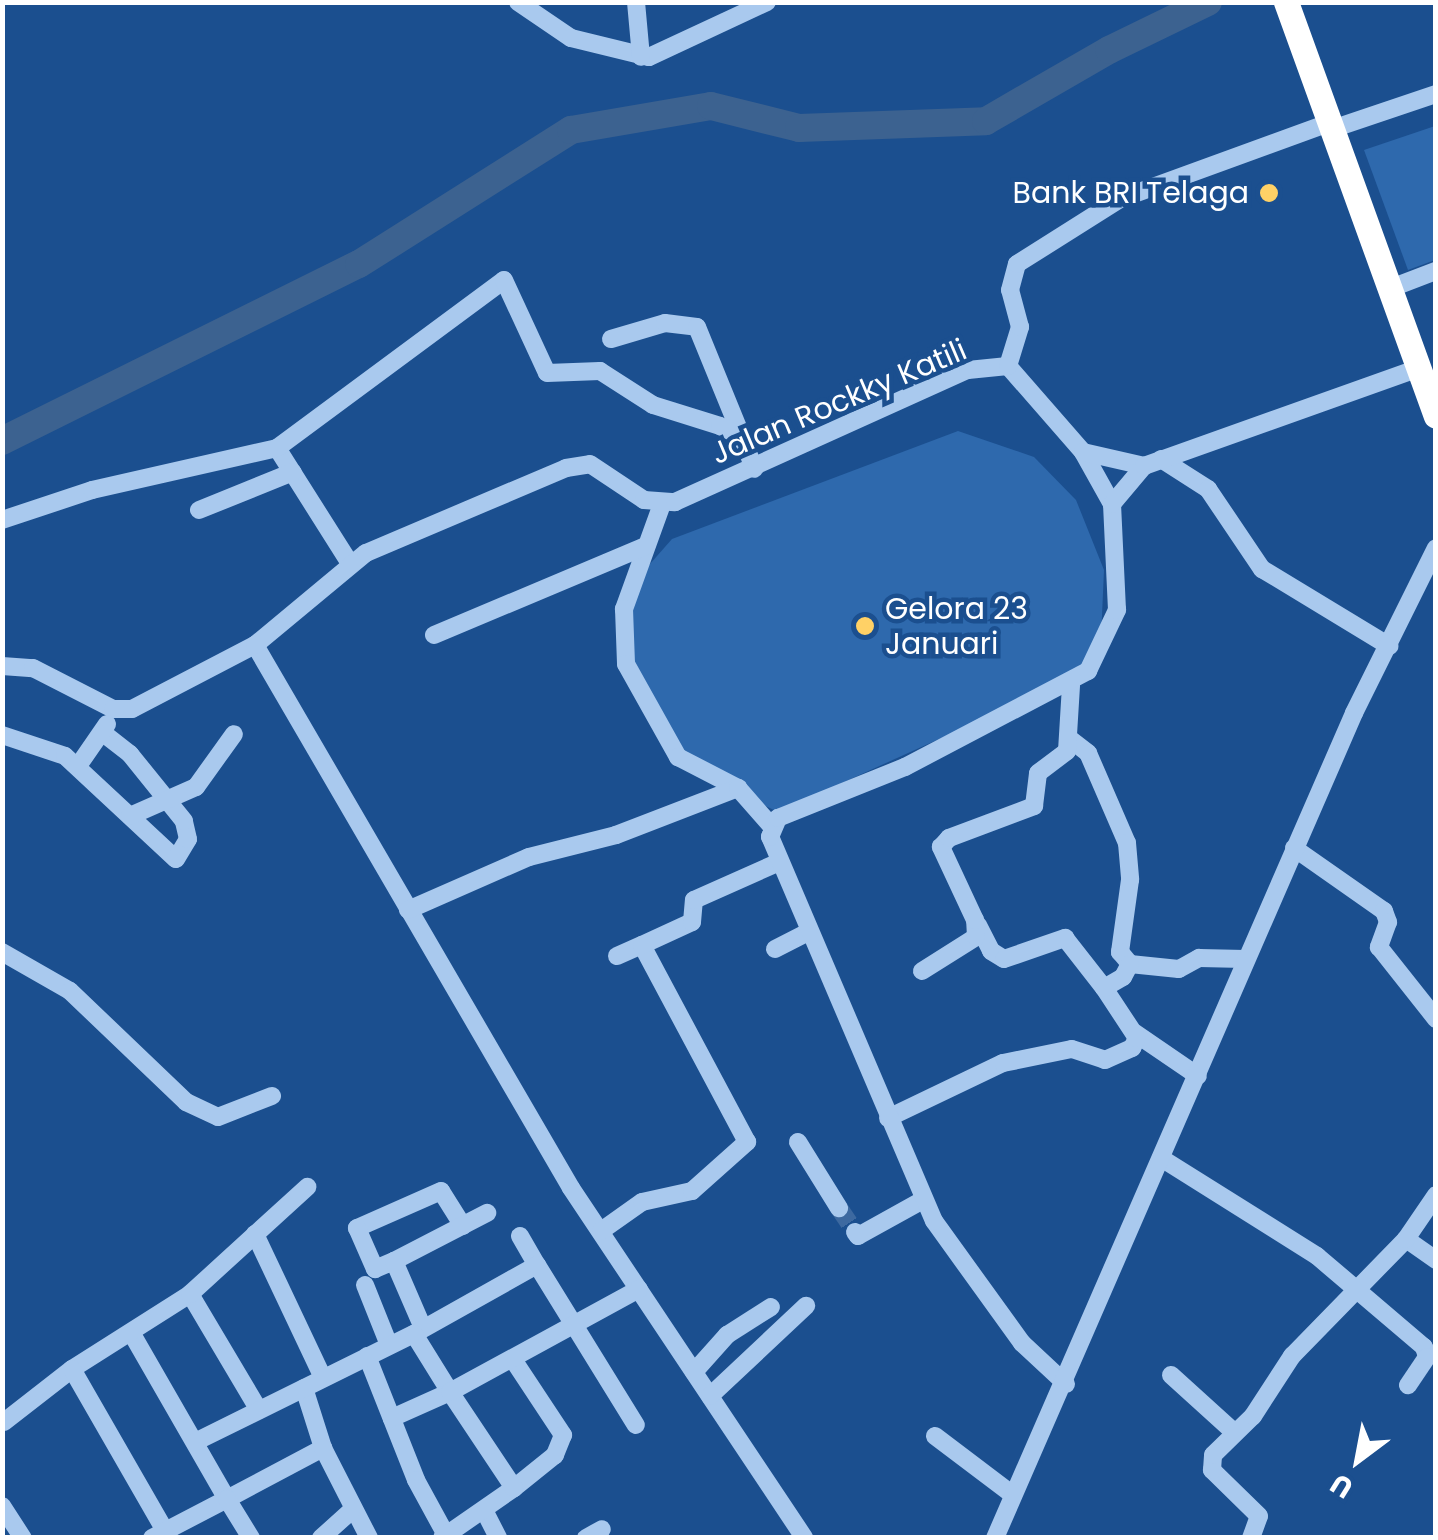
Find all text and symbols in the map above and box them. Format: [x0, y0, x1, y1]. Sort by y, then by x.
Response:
place label: Bank BRI Telaga [1013, 175, 1249, 211]
marker: Bank BRI Telaga [1258, 182, 1280, 204]
street label: Jalan Rockky Katili [706, 332, 972, 472]
place label: Gelora 23 Januari [885, 591, 1028, 662]
marker: Gelora 23 Januari [854, 615, 876, 637]
north arrow [1308, 1410, 1408, 1510]
text: U [1323, 1464, 1361, 1508]

